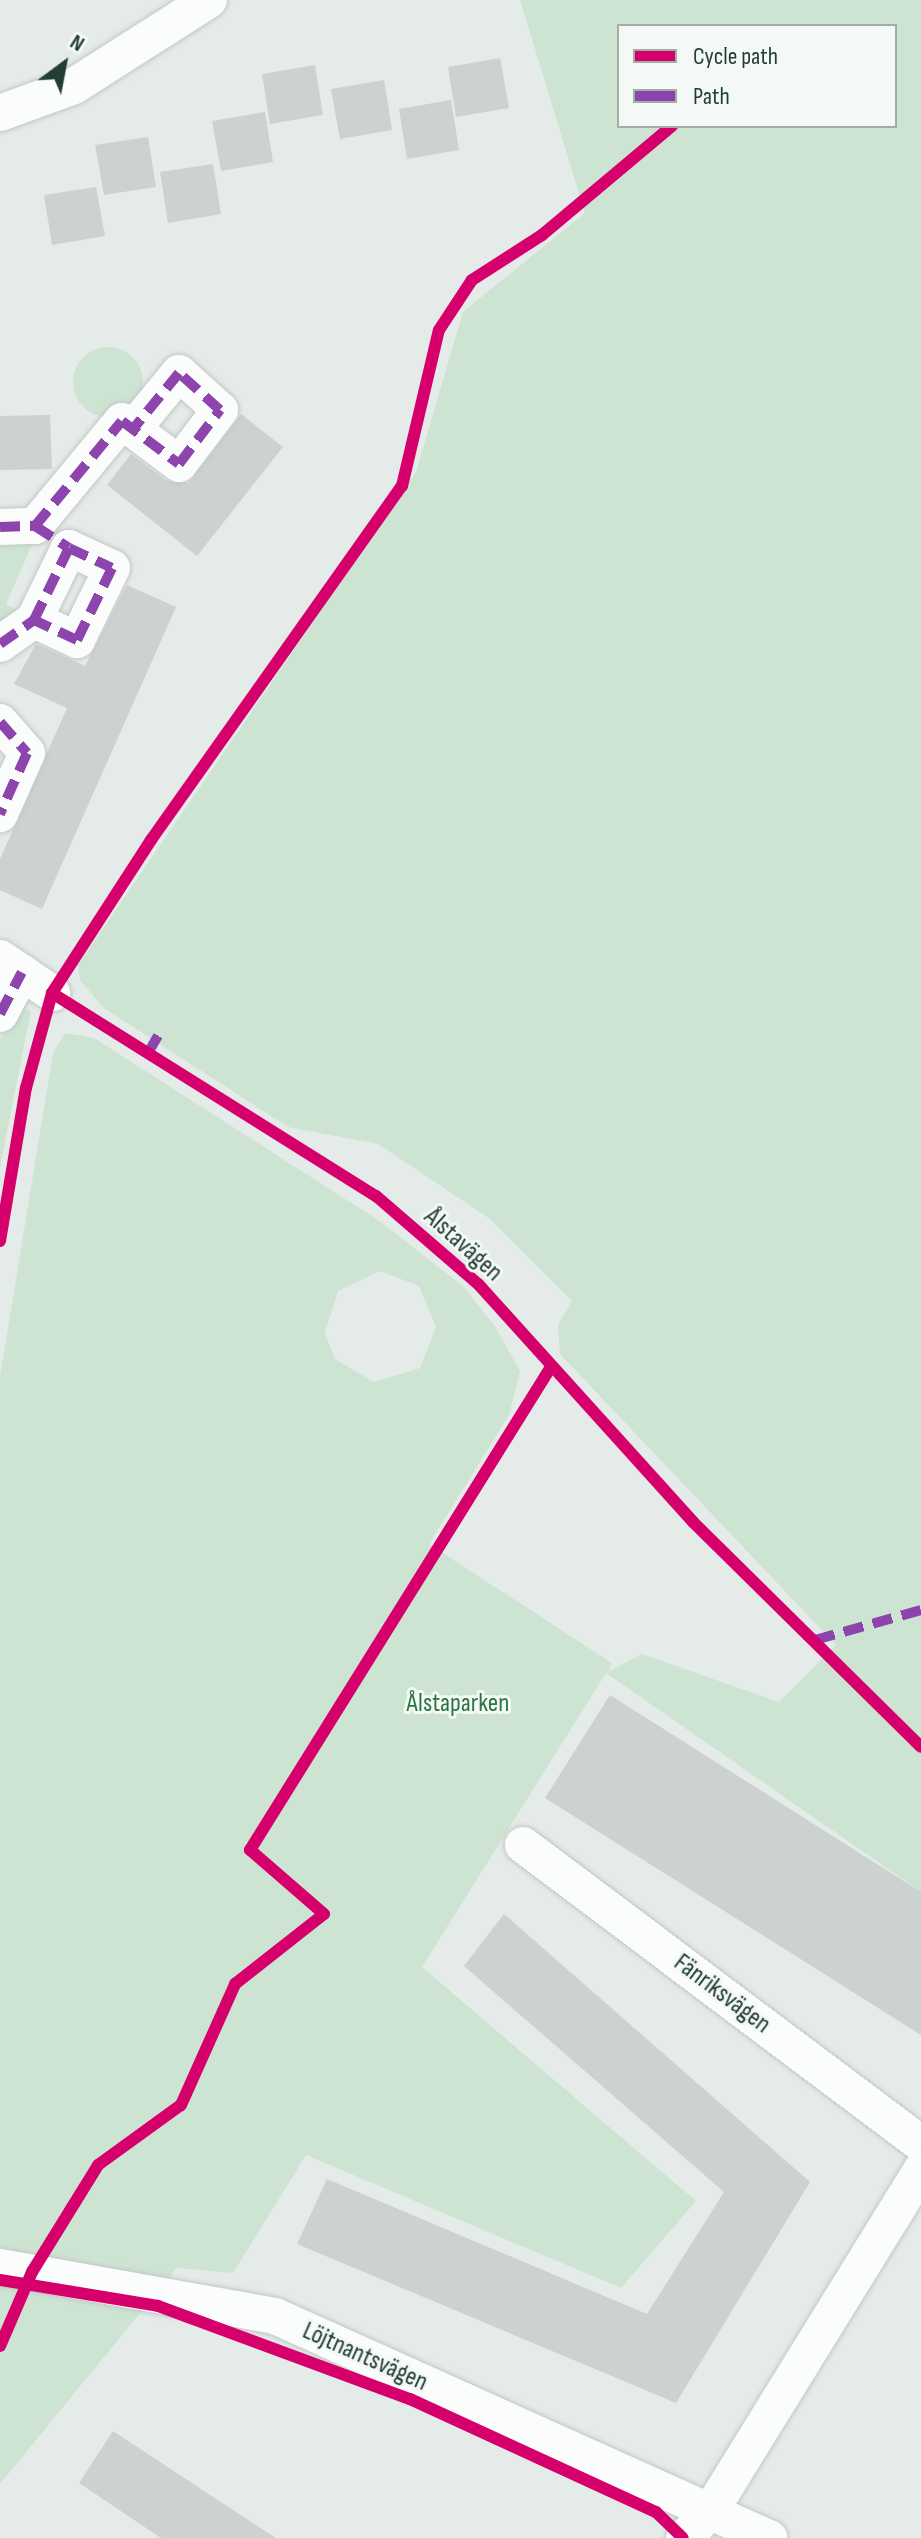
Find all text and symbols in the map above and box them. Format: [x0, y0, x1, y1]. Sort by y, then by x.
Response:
north arrow [24, 24, 104, 104]
legend [617, 24, 897, 128]
text: N [65, 29, 89, 58]
text: Cycle path [693, 42, 778, 71]
text: Path [693, 82, 730, 111]
street label: Ålstavägen [417, 1202, 509, 1288]
park label: Ålstaparken [407, 1688, 509, 1720]
street label: Fänriksvägen [667, 1947, 777, 2041]
street label: Löjtnantsvägen [298, 2316, 432, 2398]

